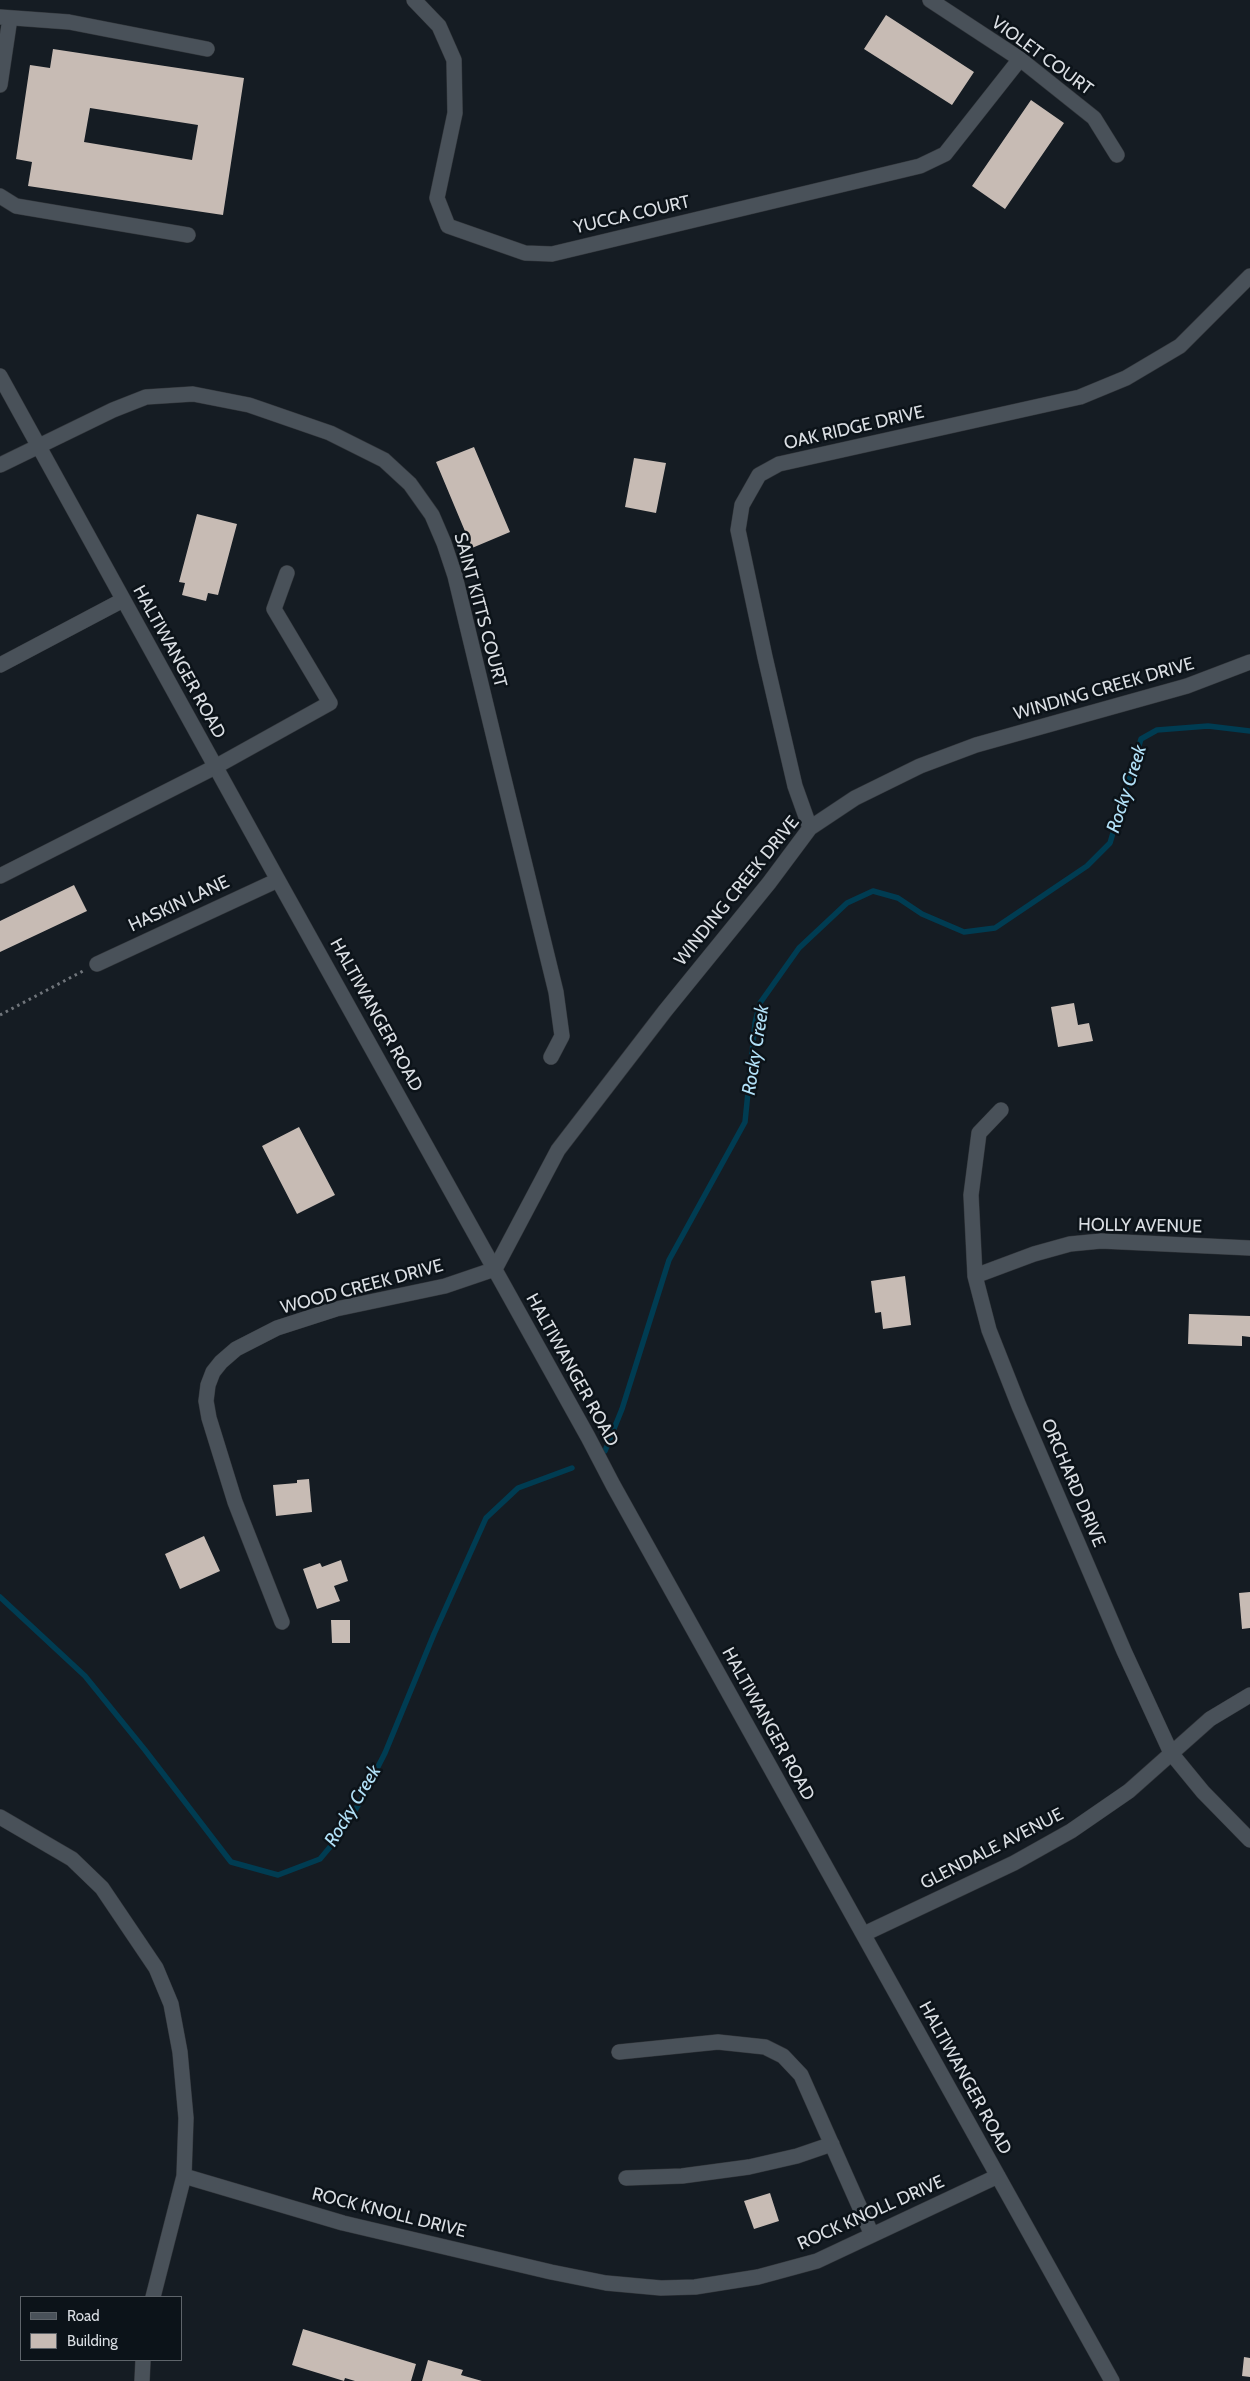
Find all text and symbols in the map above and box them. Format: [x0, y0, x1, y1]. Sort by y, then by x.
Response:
street label: VIOLET COURT [987, 12, 1097, 100]
street label: YUCCA COURT [572, 191, 692, 239]
street label: OAK RIDGE DRIVE [782, 401, 926, 455]
street label: SAINT KITTS COURT [449, 530, 511, 690]
street label: HALTIWANGER ROAD [128, 582, 230, 742]
street label: WINDING CREEK DRIVE [1011, 653, 1197, 725]
water label: Rocky Creek [1102, 742, 1152, 836]
street label: WINDING CREEK DRIVE [670, 812, 804, 970]
street label: HASKIN LANE [125, 871, 233, 937]
street label: HALTIWANGER ROAD [325, 935, 427, 1095]
water label: Rocky Creek [738, 1003, 774, 1097]
street label: HOLLY AVENUE [1078, 1214, 1202, 1238]
street label: WOOD CREEK DRIVE [278, 1255, 446, 1319]
street label: HALTIWANGER ROAD [521, 1290, 623, 1450]
street label: ORCHARD DRIVE [1036, 1416, 1110, 1550]
street label: HALTIWANGER ROAD [717, 1644, 819, 1804]
water label: Rocky Creek [320, 1761, 386, 1851]
street label: GLENDALE AVENUE [917, 1804, 1067, 1894]
street label: HALTIWANGER ROAD [914, 1998, 1016, 2158]
street label: ROCK KNOLL DRIVE [794, 2171, 948, 2255]
street label: ROCK KNOLL DRIVE [310, 2183, 468, 2243]
legend [20, 2296, 182, 2361]
text: Road [67, 2307, 100, 2325]
text: Building [67, 2332, 118, 2350]

